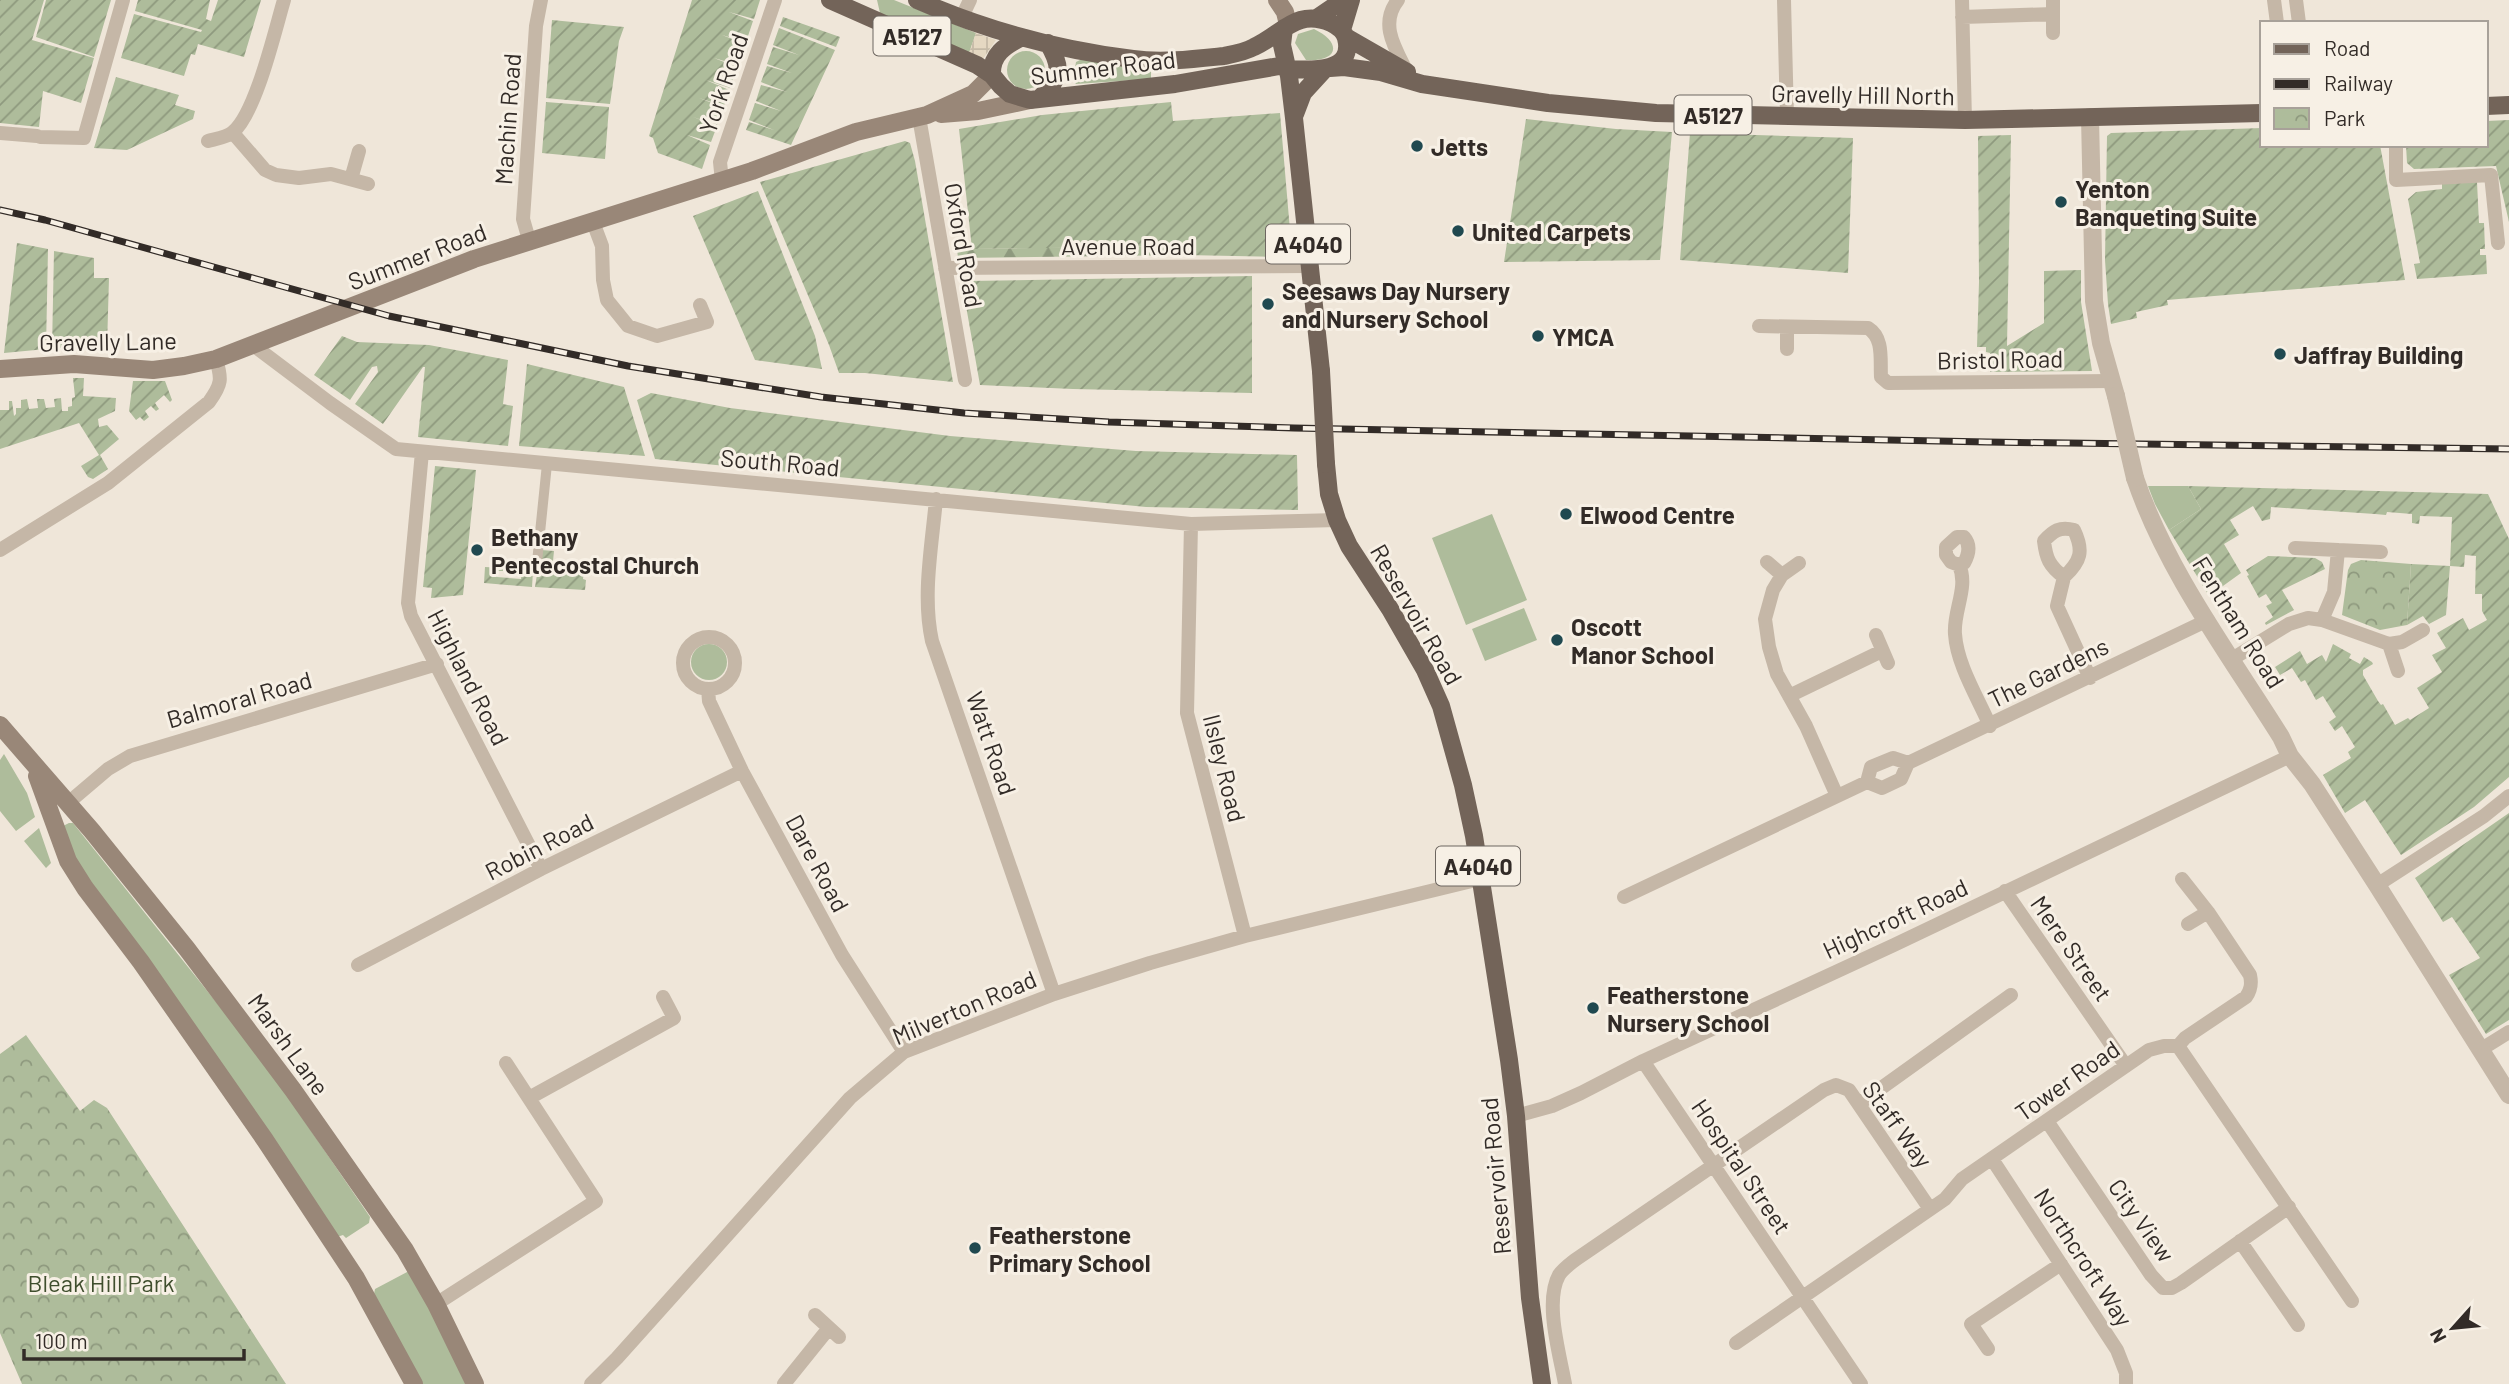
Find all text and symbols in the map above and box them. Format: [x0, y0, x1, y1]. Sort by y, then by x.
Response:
road number: A5127 [874, 17, 950, 56]
legend [2260, 21, 2488, 147]
street label: York Road [692, 29, 754, 137]
text: Road [2324, 35, 2370, 60]
street label: Summer Road [1029, 44, 1177, 90]
street label: Machin Road [488, 52, 526, 186]
text: Railway [2324, 70, 2393, 95]
street label: Gravelly Hill North [1771, 78, 1955, 110]
road number: A5127 [1674, 96, 1752, 134]
text: Park [2324, 105, 2365, 130]
place label: Jetts [1431, 132, 1488, 161]
marker: Jetts [1409, 138, 1425, 154]
place label: Yenton Banqueting Suite [2075, 174, 2257, 231]
street label: Oxford Road [939, 180, 989, 310]
marker: Yenton Banqueting Suite [2053, 194, 2069, 210]
street label: Summer Road [344, 216, 490, 296]
place label: United Carpets [1472, 217, 1631, 246]
marker: United Carpets [1450, 223, 1466, 239]
road number: A4040 [1266, 224, 1350, 264]
street label: Avenue Road [1061, 231, 1195, 260]
place label: Seesaws Day Nursery and Nursery School [1282, 276, 1510, 333]
marker: Seesaws Day Nursery and Nursery School [1260, 296, 1276, 312]
place label: YMCA [1552, 322, 1614, 351]
street label: Gravelly Lane [39, 325, 177, 357]
marker: YMCA [1530, 328, 1546, 344]
place label: Jaffray Building [2294, 340, 2463, 369]
street label: Bristol Road [1937, 343, 2063, 375]
marker: Jaffray Building [2272, 346, 2288, 362]
street label: South Road [719, 442, 841, 482]
place label: Elwood Centre [1580, 500, 1735, 529]
marker: Elwood Centre [1558, 506, 1574, 522]
place label: Bethany Pentecostal Church [491, 522, 699, 579]
street label: Reservoir Road [1365, 538, 1469, 690]
marker: Bethany Pentecostal Church [469, 542, 485, 558]
street label: Fentham Road [2187, 551, 2291, 693]
street label: Highland Road [422, 604, 516, 750]
place label: Oscott Manor School [1571, 612, 1714, 669]
street label: The Gardens [1983, 631, 2113, 713]
marker: Oscott Manor School [1549, 632, 1565, 648]
street label: Balmoral Road [163, 664, 315, 734]
street label: Watt Road [961, 687, 1023, 799]
street label: Ilsley Road [1198, 711, 1252, 825]
street label: Robin Road [480, 806, 598, 886]
street label: Dare Road [780, 809, 856, 917]
road number: A4040 [1436, 846, 1520, 886]
street label: Highcroft Road [1818, 872, 1972, 964]
street label: Mere Street [2025, 890, 2119, 1006]
street label: Milverton Road [887, 964, 1041, 1050]
place label: Featherstone Nursery School [1607, 980, 1769, 1037]
street label: Marsh Lane [242, 987, 336, 1101]
marker: Featherstone Nursery School [1585, 1000, 1601, 1016]
street label: Tower Road [2009, 1033, 2125, 1127]
street label: Staff Way [1857, 1075, 1939, 1173]
street label: Hospital Street [1686, 1093, 1798, 1239]
street label: Reservoir Road [1474, 1096, 1516, 1256]
street label: City View [2103, 1173, 2181, 1267]
street label: Northcroft Way [2029, 1182, 2139, 1332]
place label: Featherstone Primary School [989, 1220, 1151, 1277]
marker: Featherstone Primary School [967, 1240, 983, 1256]
park label: Bleak Hill Park [27, 1268, 175, 1297]
north arrow [2418, 1293, 2488, 1363]
scale bar [24, 1318, 245, 1362]
text: N [2424, 1325, 2451, 1347]
text: 100 m [35, 1328, 88, 1353]

